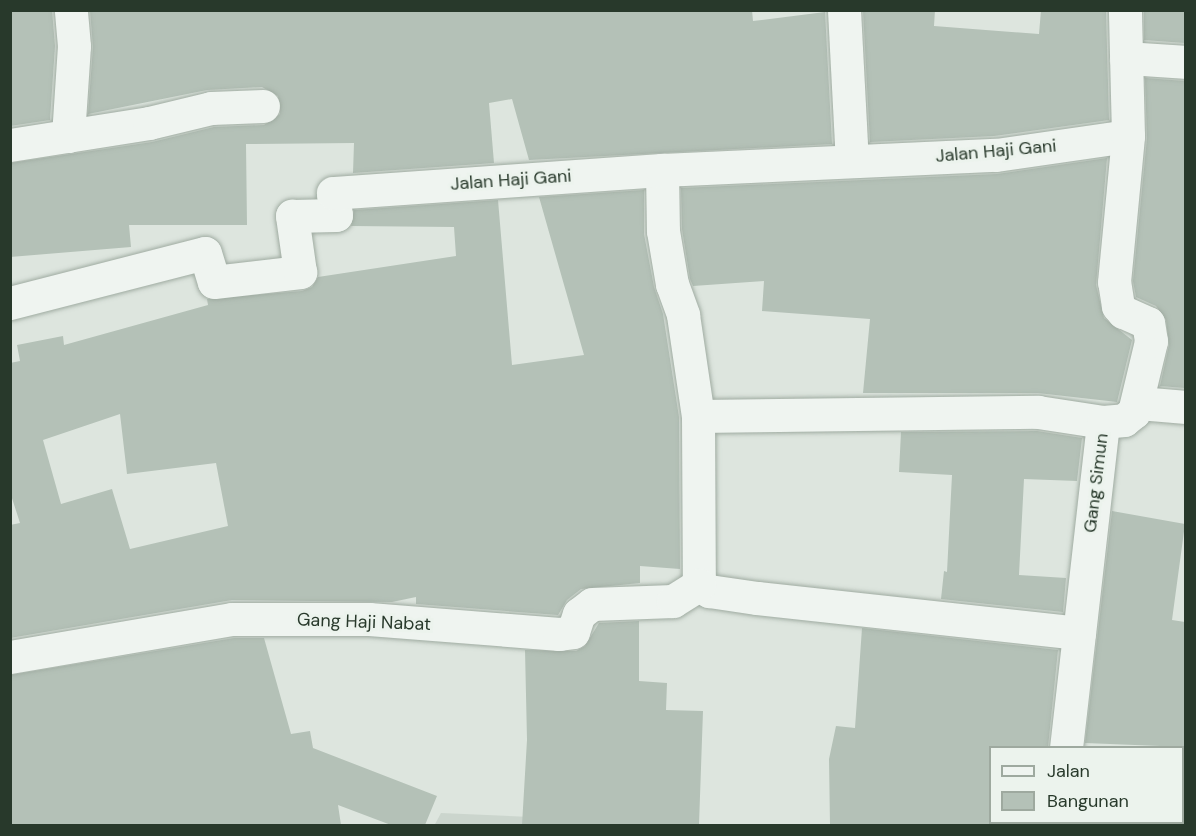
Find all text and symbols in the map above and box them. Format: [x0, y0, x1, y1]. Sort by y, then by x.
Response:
street label: Jalan Haji Gani [935, 135, 1057, 167]
street label: Jalan Haji Gani [450, 165, 572, 195]
street label: Gang Simun [1079, 432, 1113, 534]
street label: Gang Haji Nabat [297, 609, 431, 635]
legend [989, 746, 1184, 824]
text: Jalan [1047, 759, 1090, 783]
text: Bangunan [1047, 789, 1129, 813]

